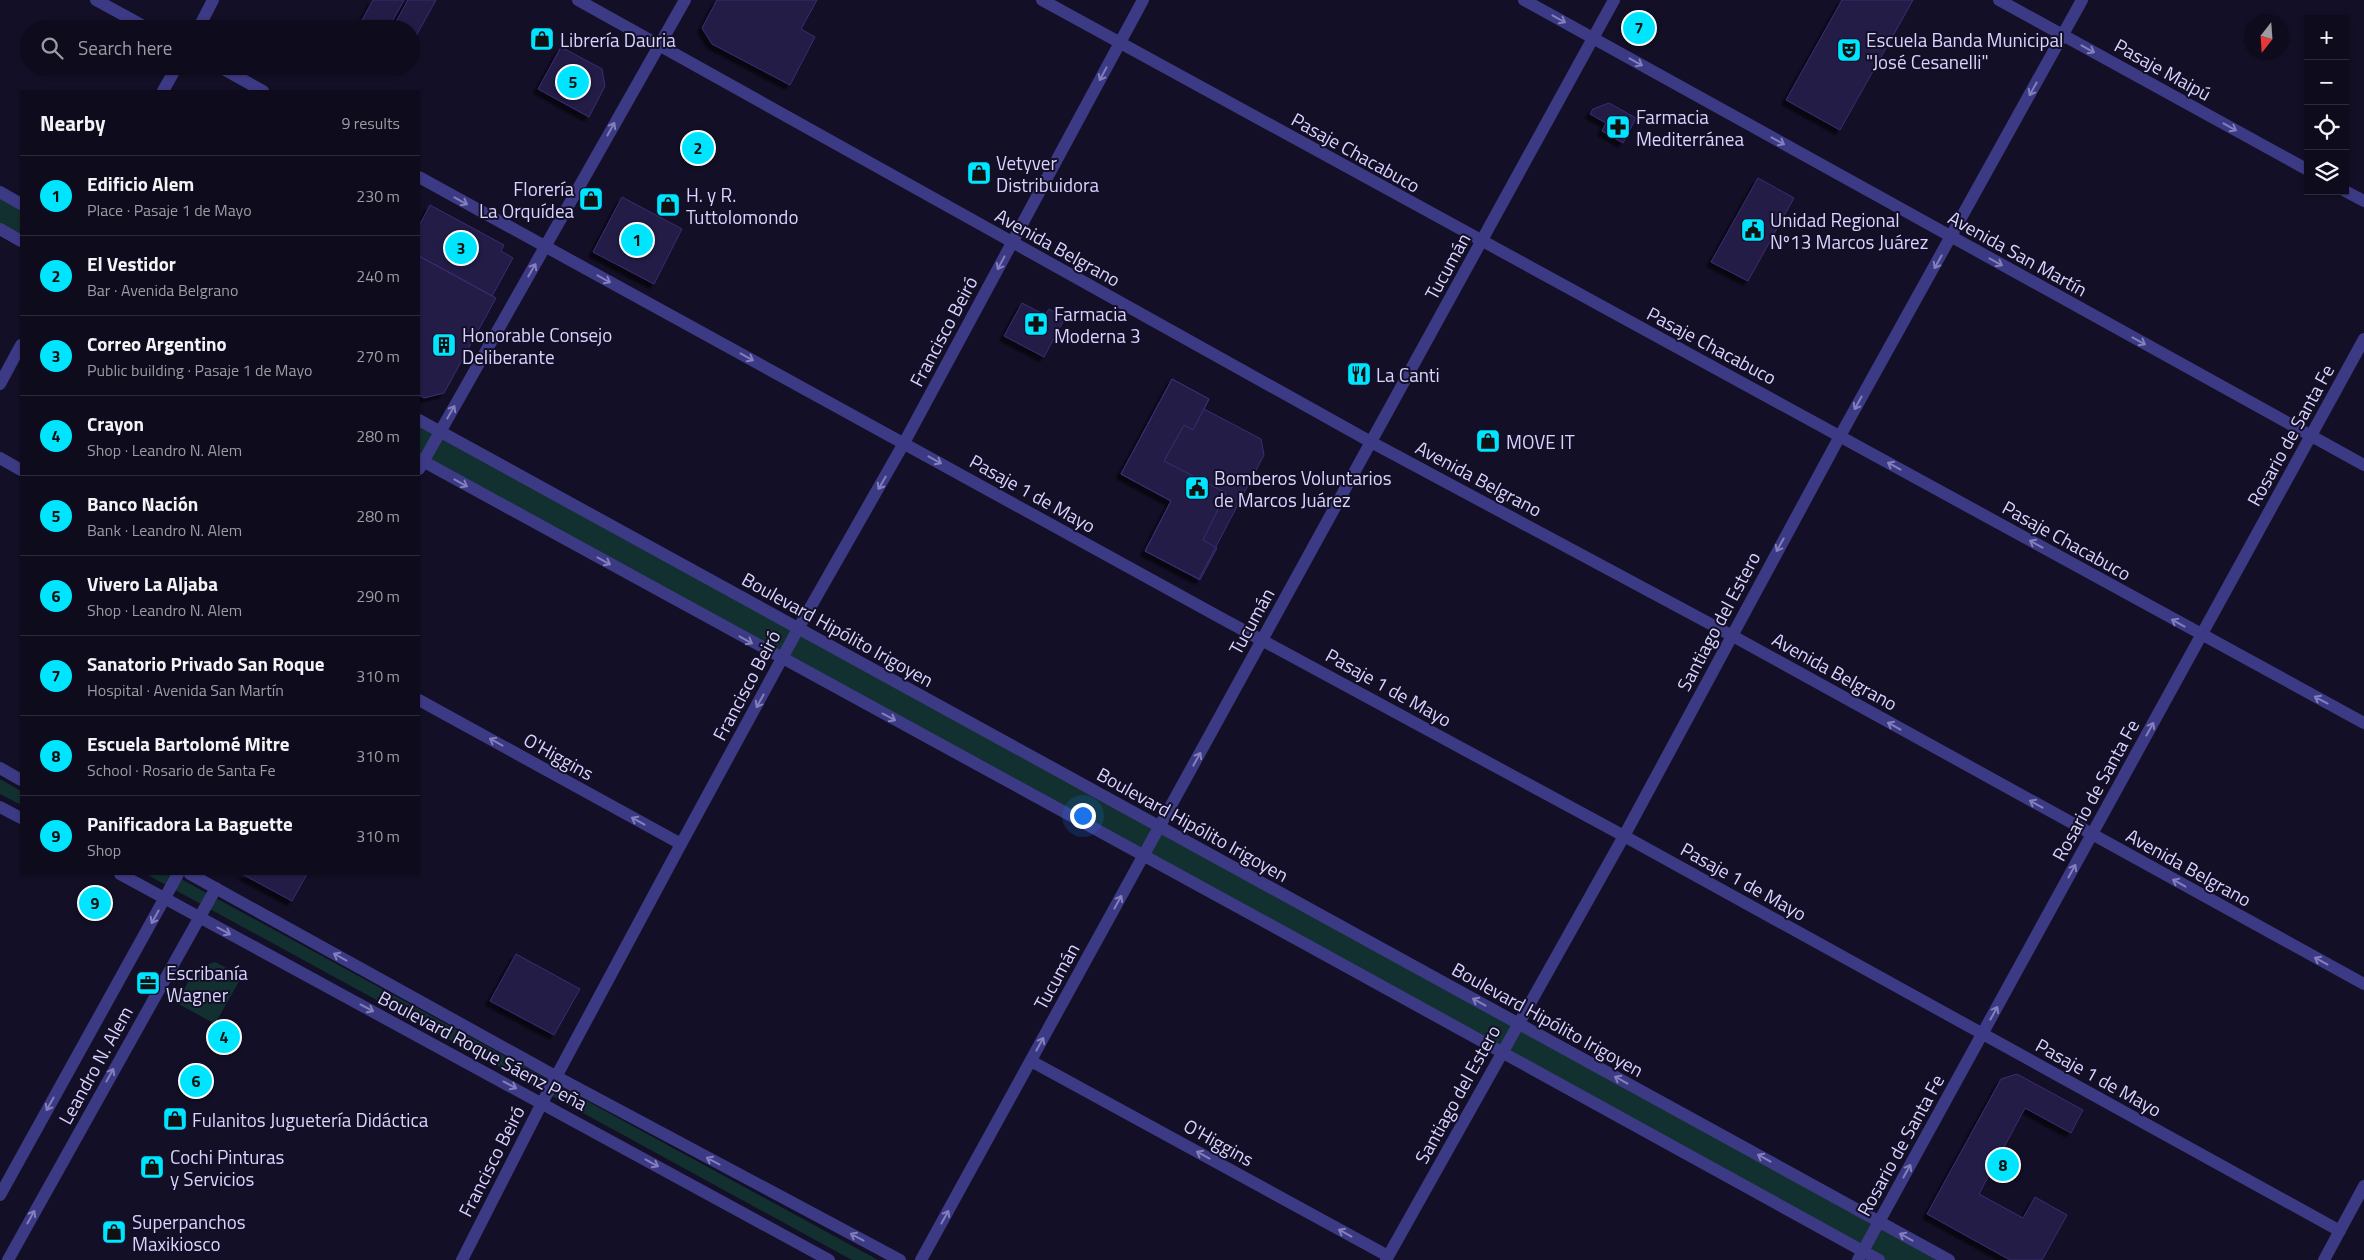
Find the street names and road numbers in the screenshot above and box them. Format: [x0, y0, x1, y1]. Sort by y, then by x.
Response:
street label: Pasaje Maipú [2109, 30, 2217, 108]
street label: Pasaje Chacabuco [1286, 105, 1426, 199]
street label: Avenida Belgrano [990, 201, 1126, 293]
street label: Avenida San Martín [1943, 203, 2093, 303]
street label: Tucumán [1417, 227, 1477, 305]
street label: Francisco Beiró [902, 271, 984, 391]
street label: Pasaje Chacabuco [1642, 299, 1782, 391]
street label: Rosario de Santa Fe [2239, 359, 2341, 511]
street label: Avenida Belgrano [1411, 432, 1547, 524]
street label: Pasaje 1 de Mayo [965, 446, 1101, 540]
street label: Pasaje Chacabuco [1997, 493, 2137, 587]
street label: Santiago del Estero [1669, 546, 1767, 696]
street label: Boulevard Hipólito Irigoyen [737, 564, 939, 694]
street label: Tucumán [1221, 582, 1281, 660]
street label: Francisco Beiró [705, 625, 787, 745]
street label: Avenida Belgrano [1767, 625, 1903, 717]
street label: Pasaje 1 de Mayo [1321, 640, 1457, 734]
street label: Rosario de Santa Fe [2044, 714, 2146, 866]
street label: O'Higgins [519, 725, 599, 787]
street label: Boulevard Hipólito Irigoyen [1092, 759, 1294, 889]
street label: Avenida Belgrano [2121, 821, 2257, 913]
street label: Pasaje 1 de Mayo [1676, 834, 1812, 928]
street label: Tucumán [1026, 937, 1086, 1015]
street label: Boulevard Hipólito Irigoyen [1447, 954, 1649, 1084]
street label: Boulevard Roque Sáenz Peña [373, 982, 593, 1118]
street label: Leandro N. Alem [50, 1001, 140, 1129]
street label: Santiago del Estero [1407, 1019, 1507, 1169]
street label: Pasaje 1 de Mayo [2031, 1030, 2167, 1124]
street label: Rosario de Santa Fe [1849, 1069, 1951, 1221]
street label: Francisco Beiró [451, 1100, 531, 1222]
street label: O'Higgins [1179, 1111, 1259, 1173]

